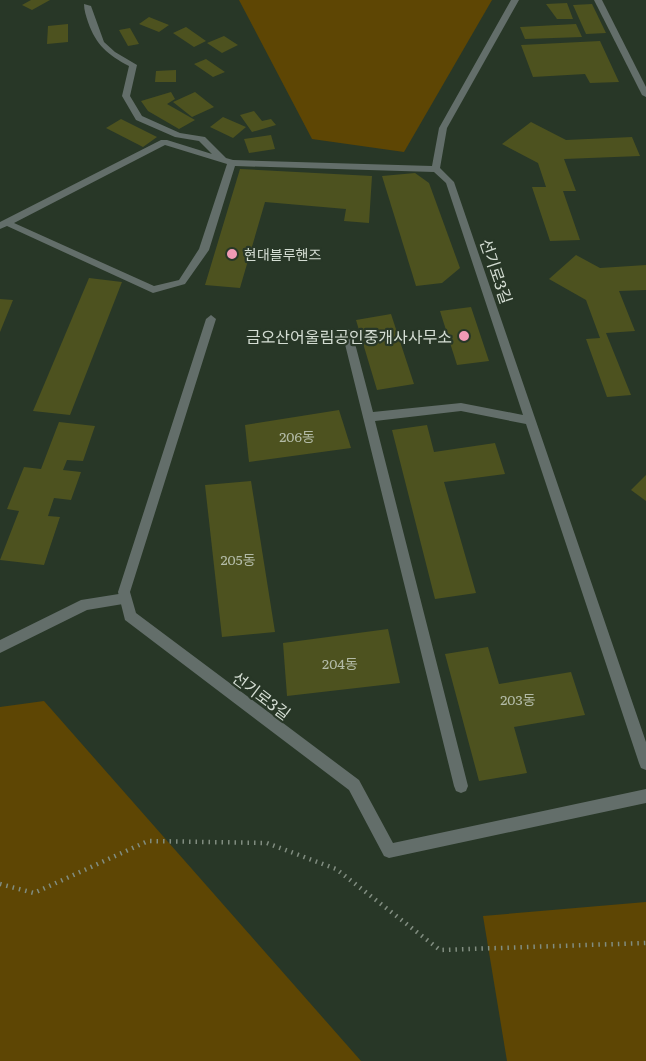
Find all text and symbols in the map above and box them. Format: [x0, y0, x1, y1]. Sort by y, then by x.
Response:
street label: 선기로3길 [475, 235, 519, 307]
place label: 현대블루핸즈 [244, 244, 321, 264]
marker: 현대블루핸즈 [225, 247, 239, 261]
place label: 금오산어울림공인중개사사무소 [246, 324, 452, 348]
marker: 금오산어울림공인중개사사무소 [457, 329, 471, 343]
house number: 206동 [279, 426, 315, 446]
house number: 205동 [220, 549, 256, 569]
house number: 204동 [322, 653, 358, 673]
street label: 선기로3길 [228, 665, 296, 725]
house number: 203동 [500, 689, 536, 709]

